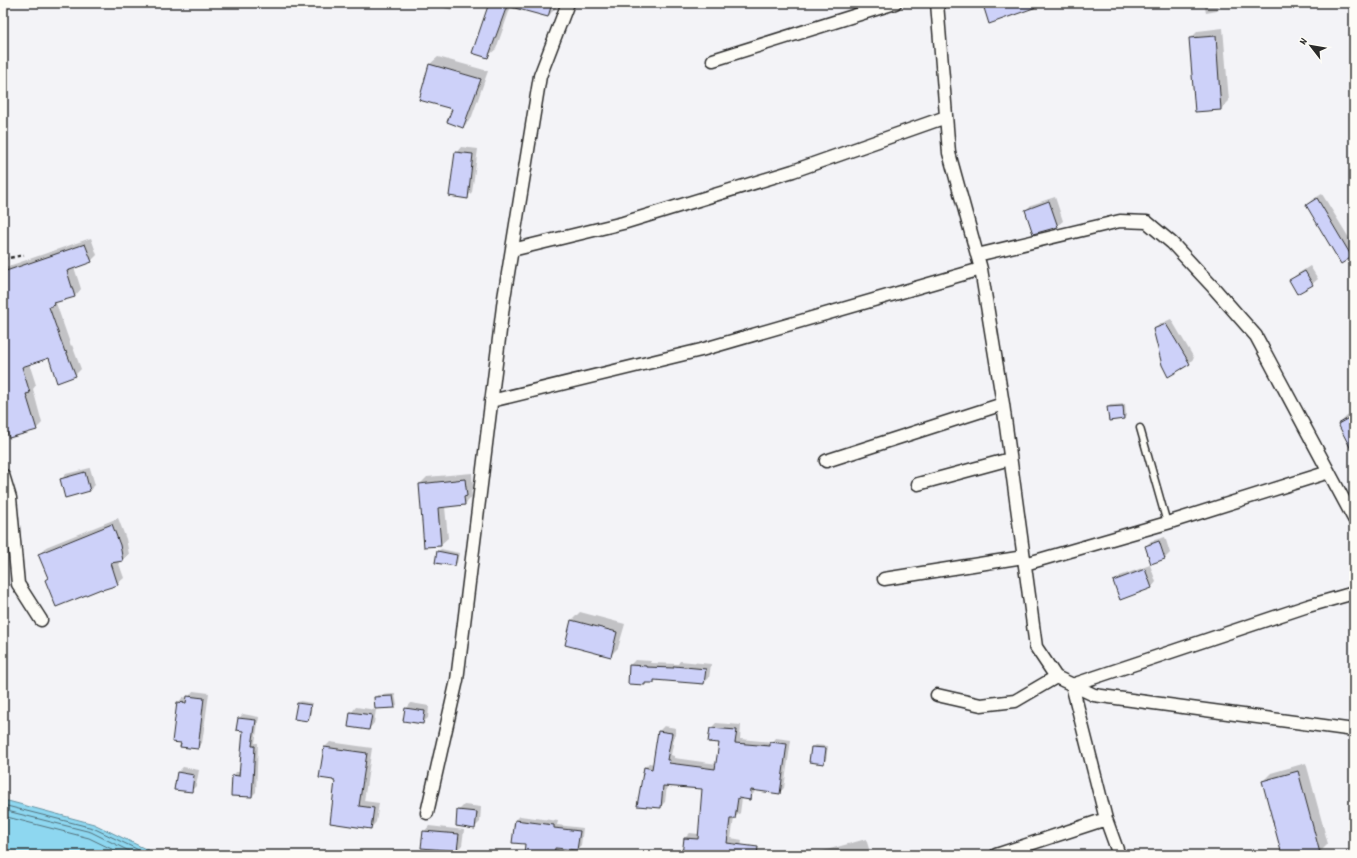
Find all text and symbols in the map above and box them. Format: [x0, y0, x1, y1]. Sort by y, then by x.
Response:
north arrow [1291, 26, 1331, 66]
text: N [1296, 35, 1313, 48]

